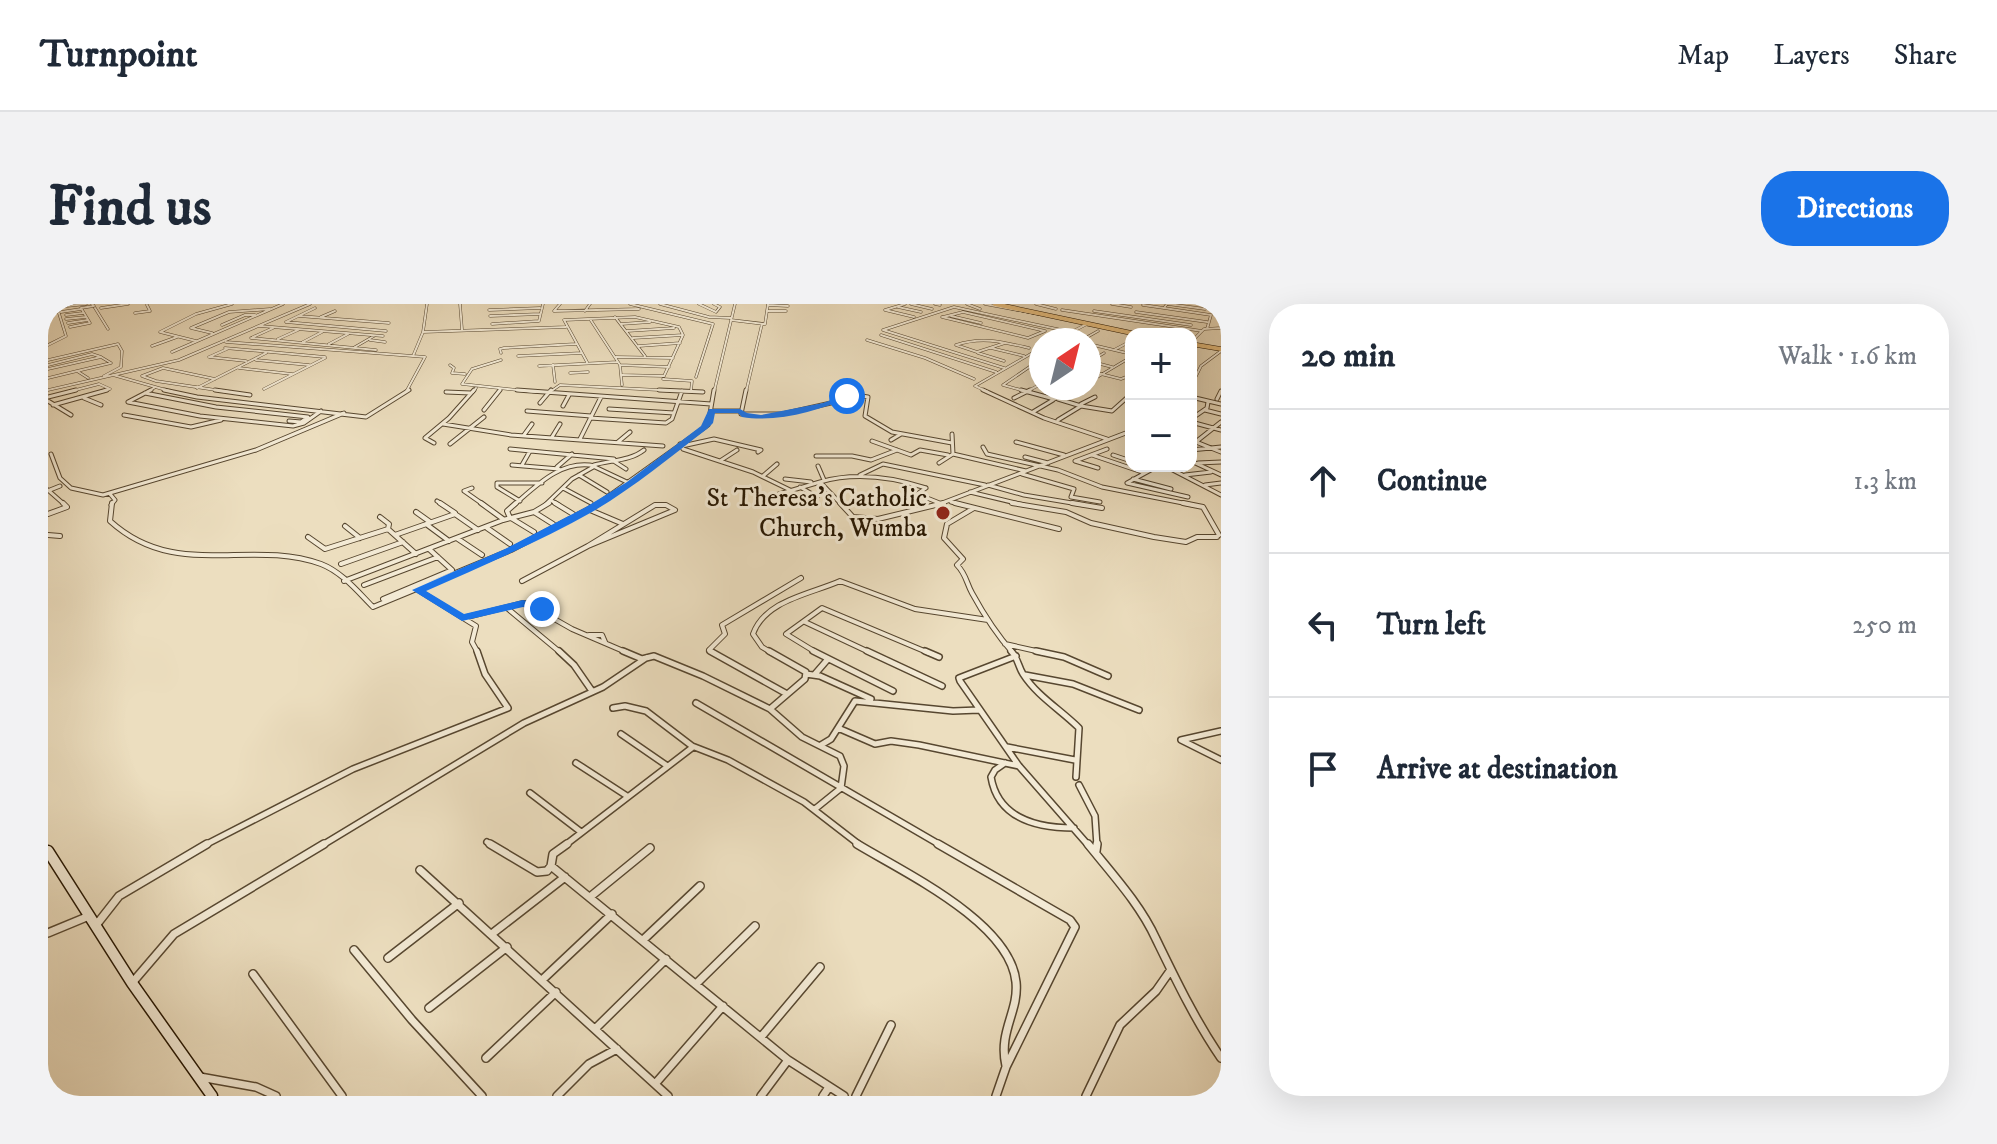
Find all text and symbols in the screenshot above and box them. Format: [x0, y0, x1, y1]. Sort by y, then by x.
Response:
text: Turnpoint [40, 31, 198, 79]
text: Map [1678, 38, 1729, 73]
text: Layers [1773, 38, 1850, 73]
text: Share [1894, 38, 1957, 73]
button: Directions [1761, 171, 1949, 246]
text: Find us [48, 173, 212, 243]
north arrow [1029, 328, 1101, 400]
map controls [1125, 328, 1197, 472]
button: + [1125, 328, 1197, 400]
text: 20 min [1301, 335, 1395, 377]
text: Walk · 1.6 km [1778, 340, 1917, 373]
route start [829, 378, 865, 414]
button: − [1125, 400, 1197, 472]
icon: ahead [1301, 459, 1345, 503]
text: Continue [1377, 463, 1487, 500]
text: 1.3 km [1854, 465, 1917, 498]
place label: St Theresa's Catholic Church, Wumba [706, 482, 927, 545]
marker: St Theresa's Catholic Church, Wumba [934, 504, 952, 522]
route end [524, 591, 560, 627]
icon: left [1301, 603, 1345, 647]
text: Turn left [1377, 607, 1486, 644]
text: 250 m [1852, 609, 1917, 642]
icon: arrive [1301, 747, 1345, 791]
text: Arrive at destination [1377, 751, 1618, 788]

